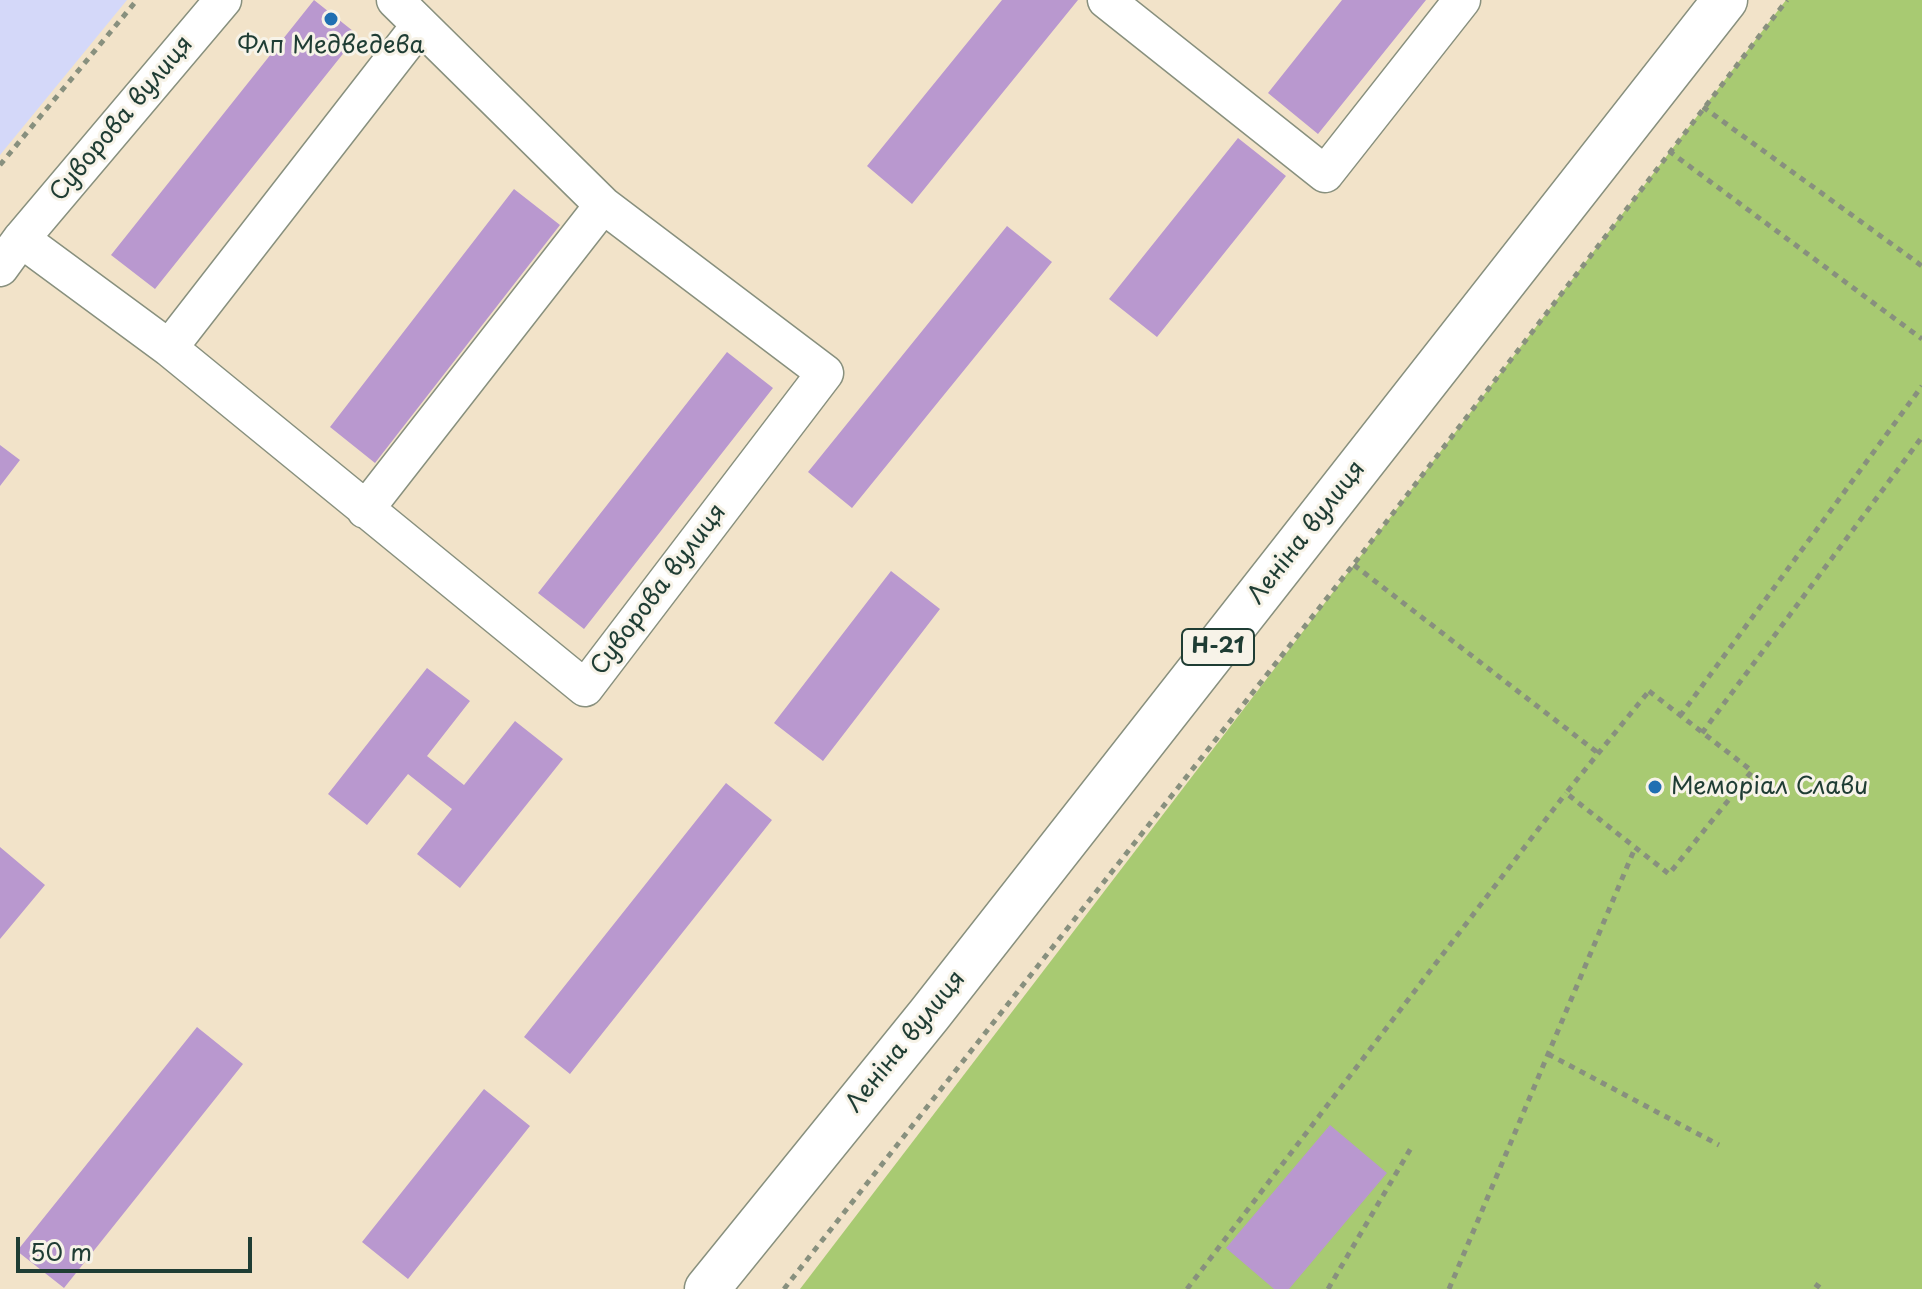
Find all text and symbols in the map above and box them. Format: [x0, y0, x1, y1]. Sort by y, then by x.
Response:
marker: Флп Медведева [322, 10, 340, 28]
street label: Суворова вулиця [44, 31, 200, 207]
place label: Флп Медведева [238, 32, 424, 60]
street label: Леніна вулиця [1242, 456, 1372, 610]
street label: Суворова вулиця [585, 499, 733, 681]
road number: Н-21 [1182, 629, 1254, 665]
place label: Меморіал Слави [1671, 773, 1868, 801]
marker: Меморіал Слави [1646, 778, 1664, 796]
street label: Леніна вулиця [840, 965, 972, 1119]
scale bar [20, 1221, 256, 1271]
text: 50 m [30, 1233, 92, 1269]

